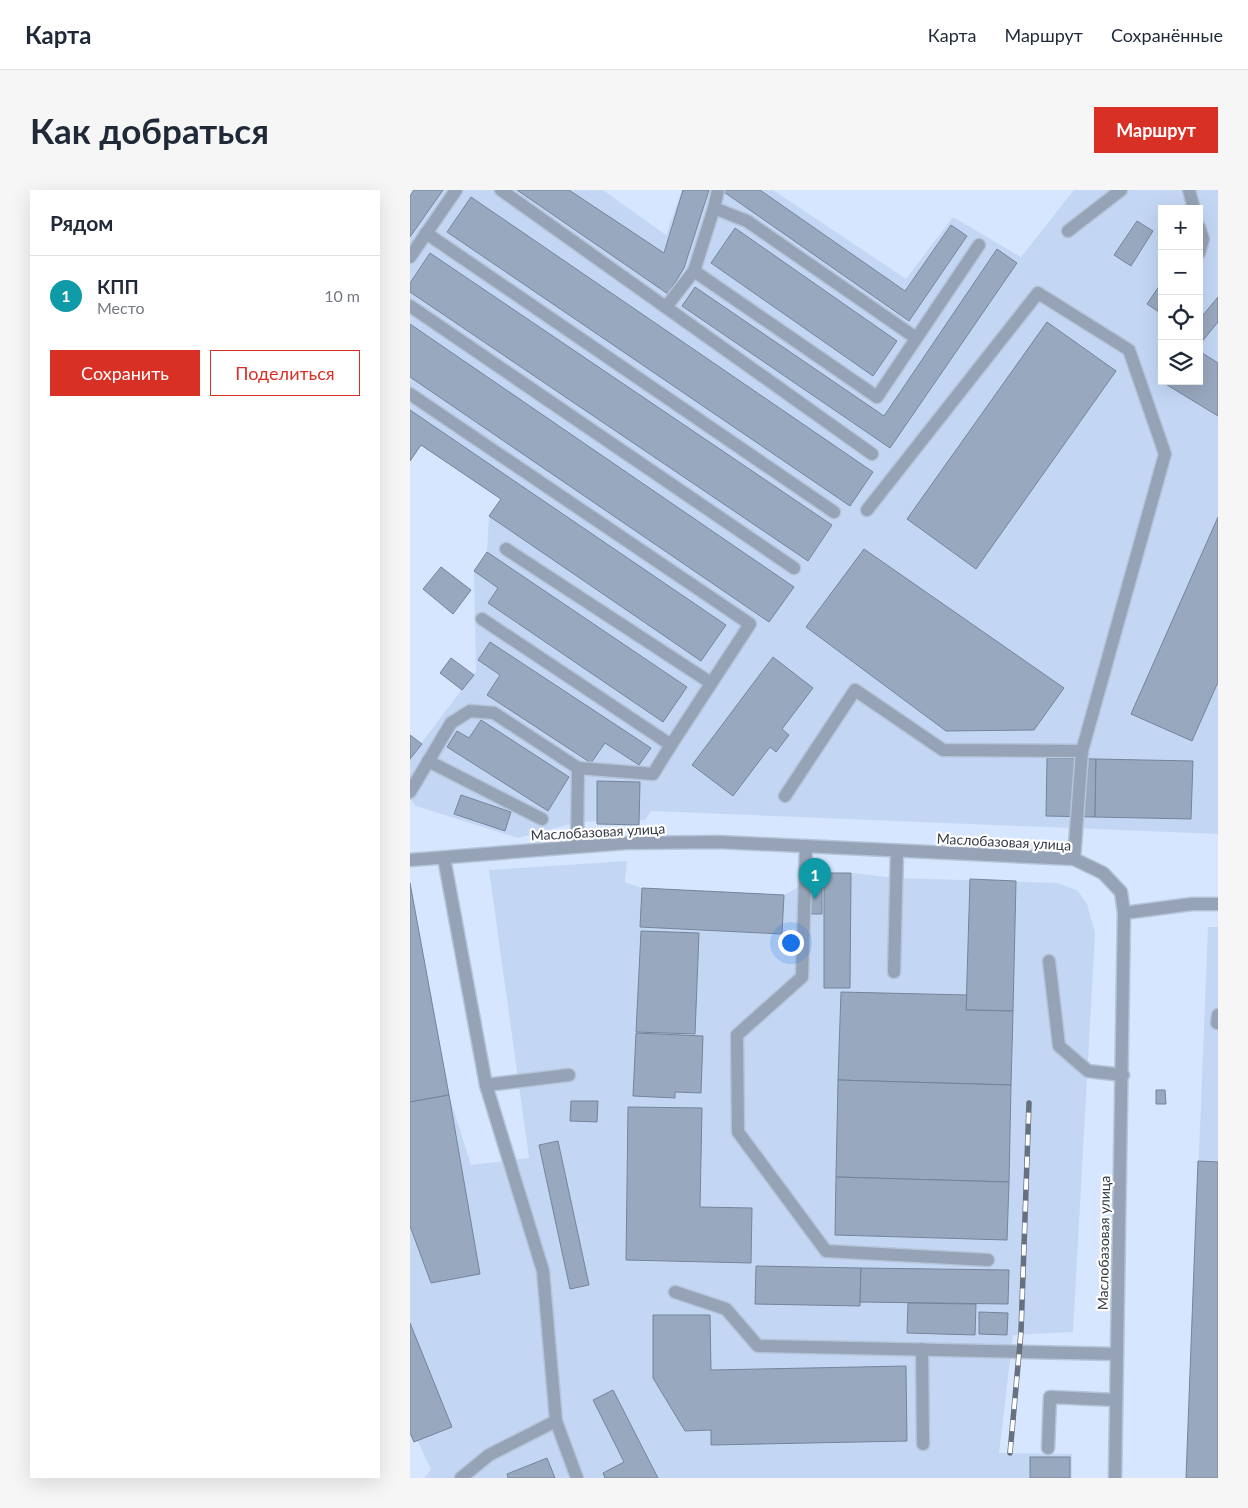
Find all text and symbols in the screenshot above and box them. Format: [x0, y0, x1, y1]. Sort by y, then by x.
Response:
text: Карта [25, 20, 92, 49]
text: Карта [928, 24, 976, 46]
text: Маршрут [1004, 24, 1083, 46]
text: Сохранённые [1111, 24, 1223, 46]
button: Маршрут [1094, 107, 1218, 153]
text: Как добраться [30, 109, 269, 151]
map controls [1158, 205, 1203, 385]
button: + [1158, 205, 1203, 250]
text: Рядом [50, 210, 113, 235]
button: − [1158, 250, 1203, 295]
text: КПП [97, 275, 139, 298]
text: 1 [61, 286, 71, 305]
text: 10 m [324, 286, 360, 305]
button: locate [1158, 295, 1203, 340]
text: Место [97, 298, 145, 317]
button: layers [1158, 340, 1203, 385]
button: Сохранить [50, 350, 200, 396]
button: Поделиться [210, 350, 360, 396]
street label: Маслобазовая улица [530, 819, 666, 844]
street label: Маслобазовая улица [936, 829, 1072, 854]
pin: 1 [799, 858, 831, 899]
your location [778, 930, 804, 956]
street label: Маслобазовая улица [1094, 1176, 1113, 1310]

